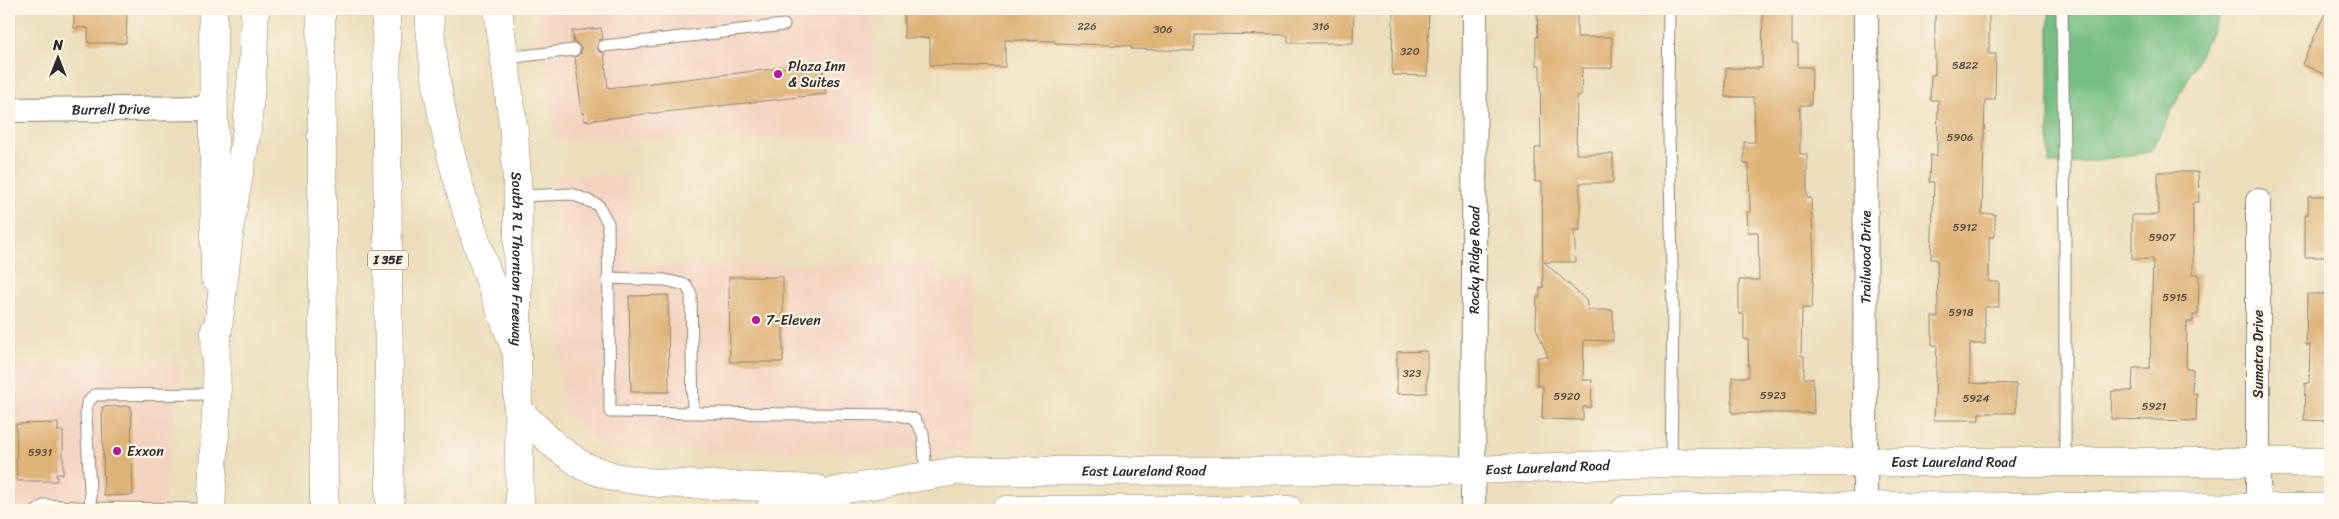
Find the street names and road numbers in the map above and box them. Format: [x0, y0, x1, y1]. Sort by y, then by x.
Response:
street label: Burrell Drive [72, 97, 150, 122]
street label: South R L Thornton Freeway [504, 171, 530, 347]
street label: Rocky Ridge Road [1462, 204, 1487, 314]
street label: Trailwood Drive [1853, 210, 1879, 304]
road number: I 35E [368, 250, 408, 270]
street label: Sumatra Drive [2246, 310, 2271, 398]
street label: East Laureland Road [1891, 450, 2017, 475]
street label: East Laureland Road [1485, 453, 1612, 483]
street label: East Laureland Road [1081, 459, 1208, 484]

